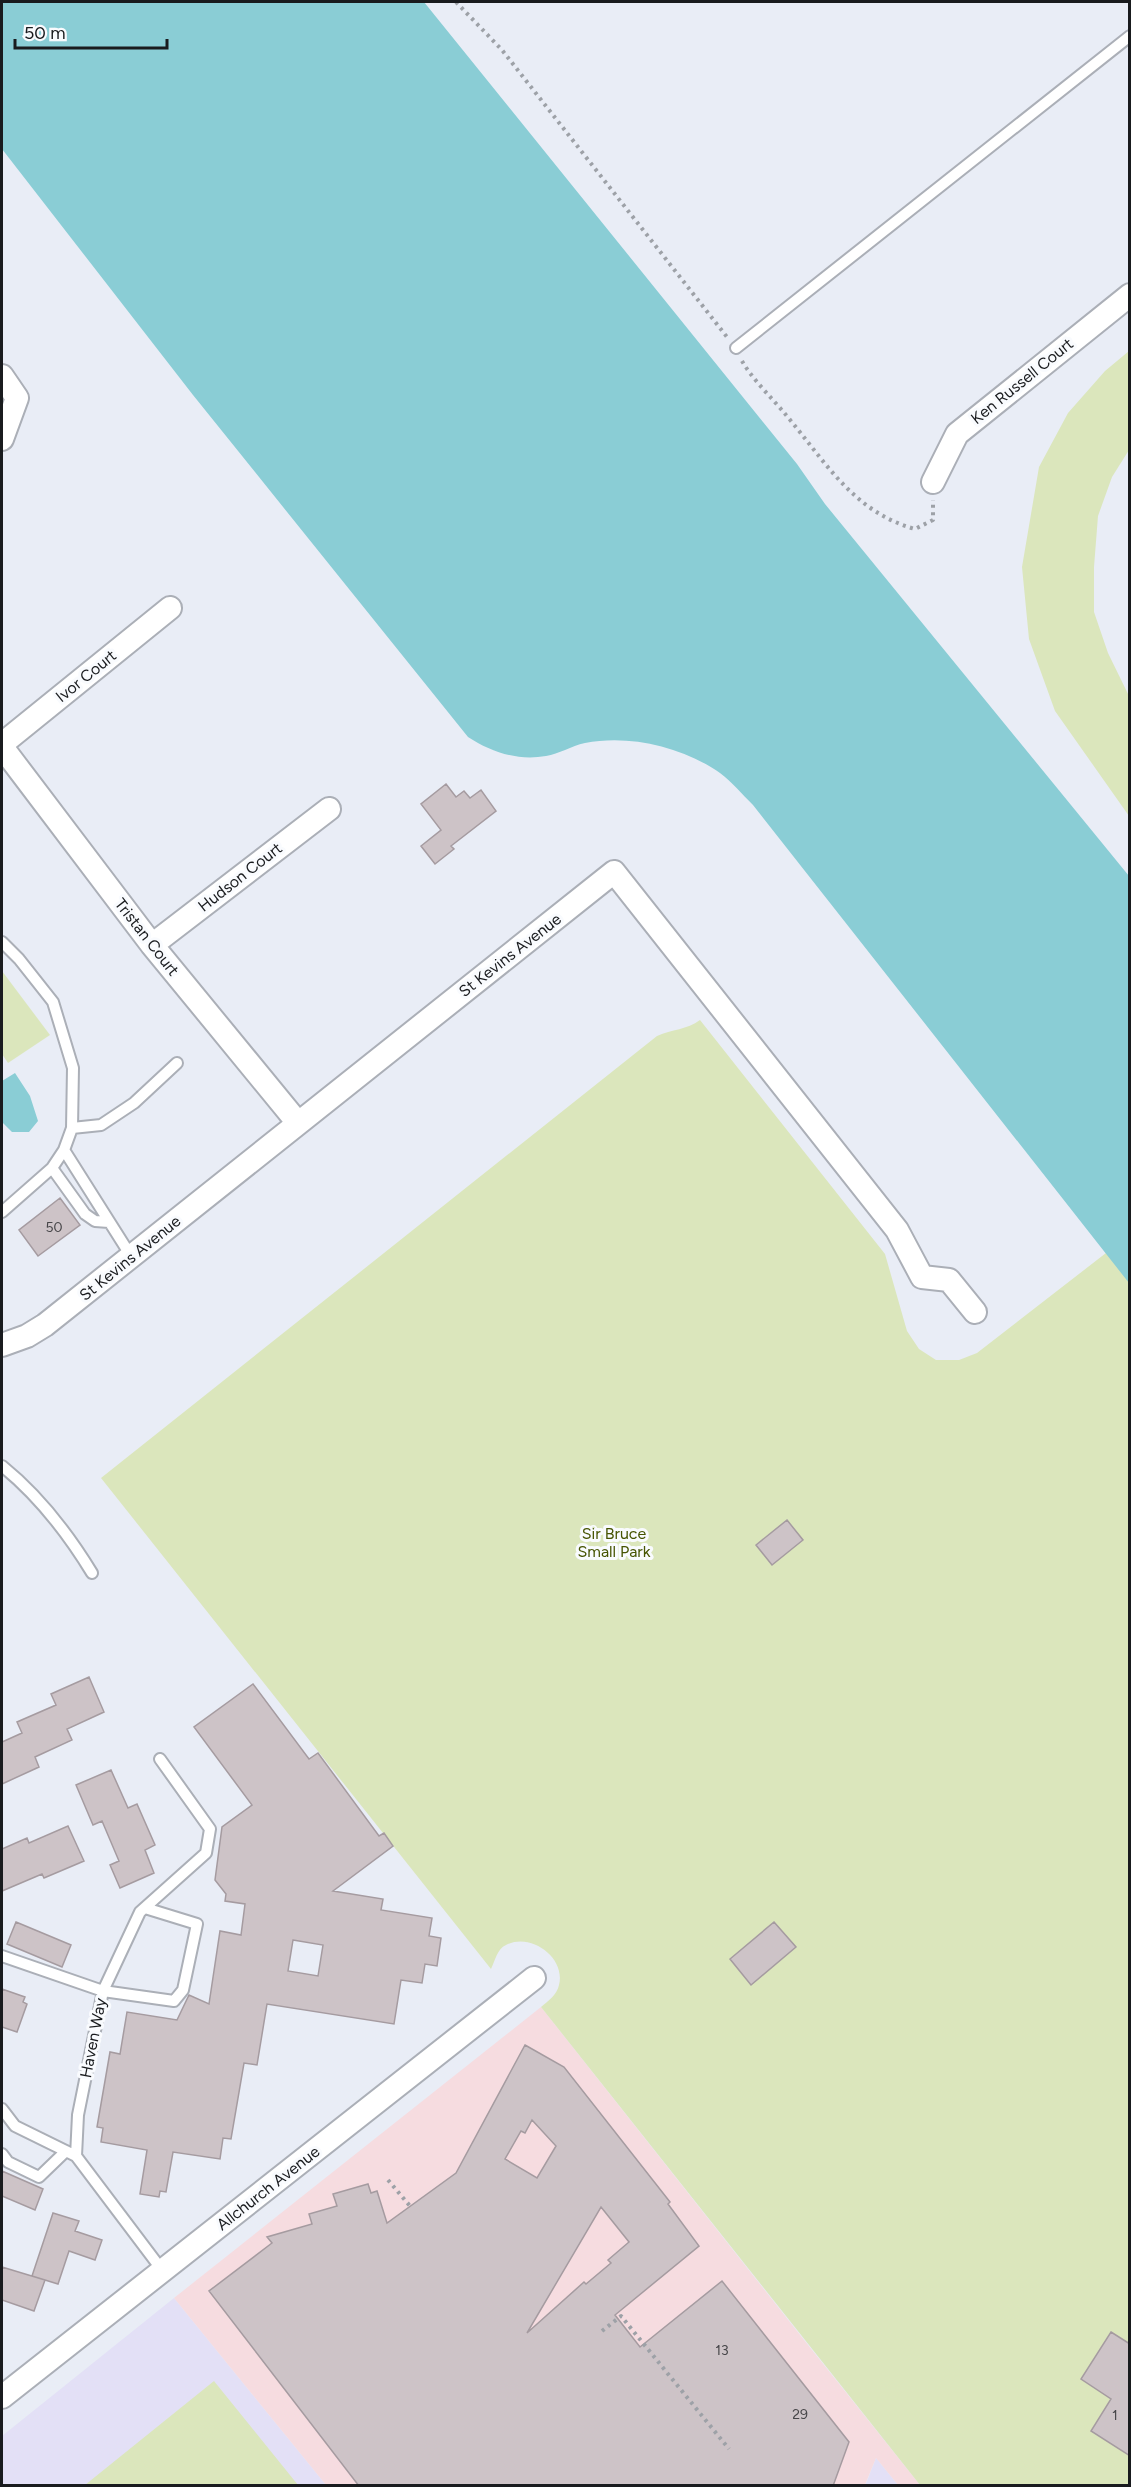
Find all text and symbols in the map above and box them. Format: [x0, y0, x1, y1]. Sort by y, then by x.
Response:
scale bar [15, 12, 166, 50]
text: 50 m [24, 22, 66, 44]
street label: Ken Russell Court [967, 334, 1077, 428]
street label: Ivor Court [52, 646, 120, 706]
street label: Hudson Court [194, 838, 286, 916]
street label: Tristan Court [111, 895, 183, 979]
street label: St Kevins Avenue [455, 909, 565, 1001]
street label: St Kevins Avenue [76, 1211, 185, 1305]
house number: 50 [45, 1219, 63, 1236]
park label: Sir Bruce Small Park [577, 1524, 651, 1561]
street label: Haven Way [76, 1996, 110, 2080]
street label: Allchurch Avenue [213, 2142, 323, 2234]
house number: 13 [715, 2342, 729, 2359]
house number: 29 [792, 2406, 808, 2423]
house number: 1 [1112, 2407, 1118, 2424]

